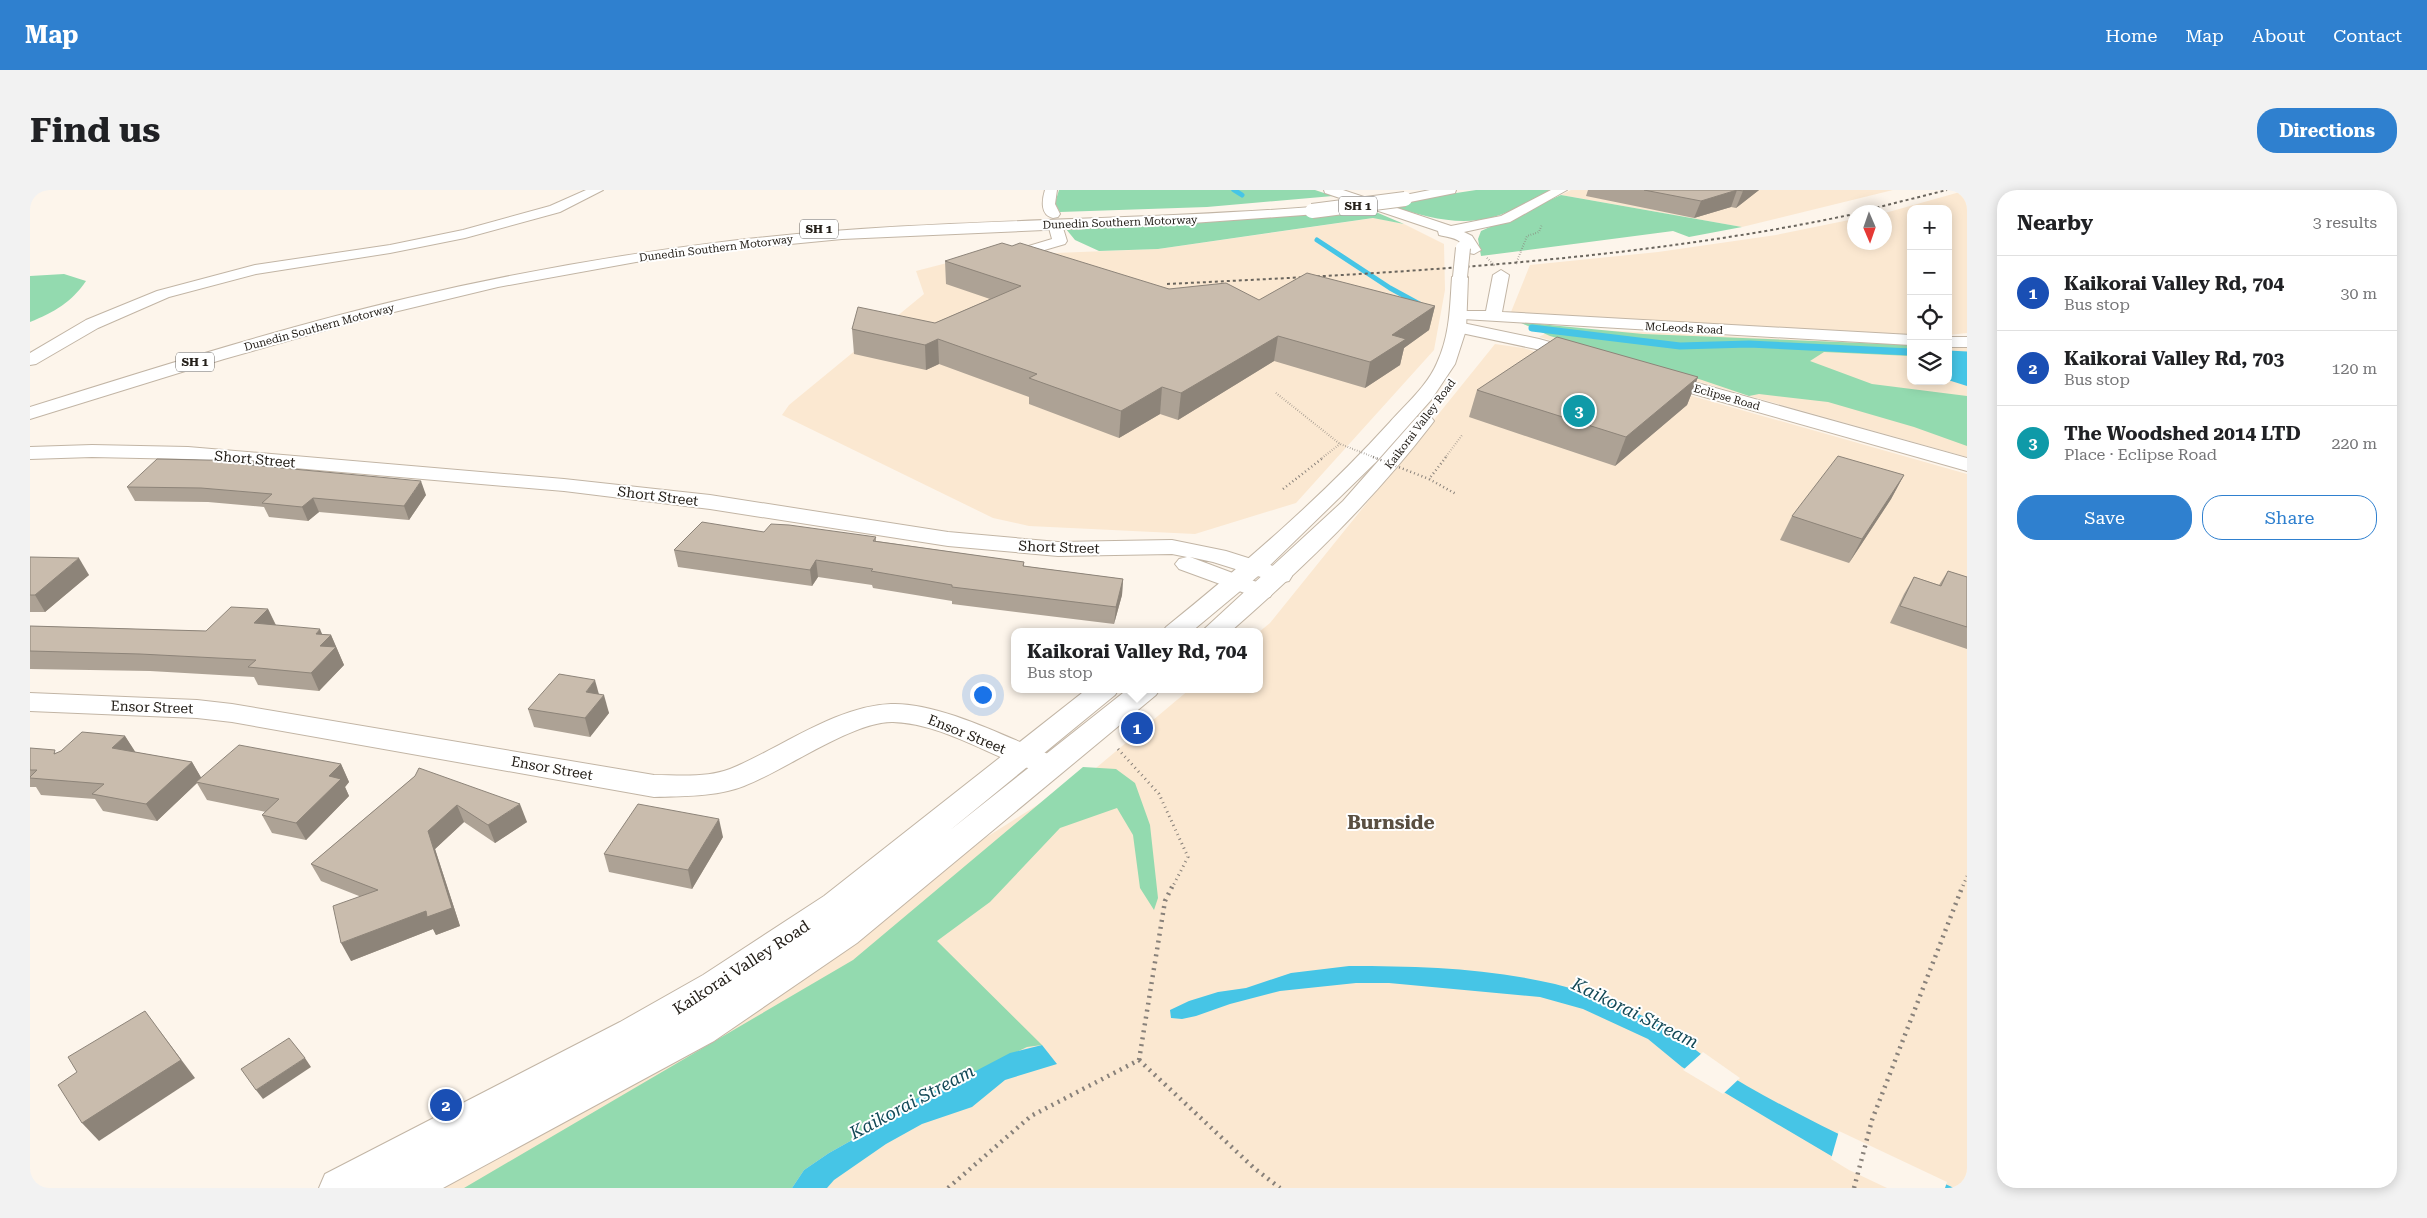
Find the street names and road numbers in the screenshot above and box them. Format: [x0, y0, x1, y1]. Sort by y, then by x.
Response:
road number: SH 1 [1339, 197, 1377, 216]
street label: Dunedin Southern Motorway [1042, 213, 1198, 232]
road number: SH 1 [800, 220, 838, 238]
street label: Dunedin Southern Motorway [638, 233, 794, 264]
street label: Dunedin Southern Motorway [243, 301, 396, 354]
street label: McLeods Road [1645, 320, 1723, 337]
road number: SH 1 [176, 352, 214, 372]
street label: Kaikorai Valley Road [1382, 377, 1458, 472]
street label: Eclipse Road [1692, 382, 1762, 413]
street label: Short Street [214, 447, 296, 471]
street label: Short Street [617, 483, 699, 509]
street label: Short Street [1018, 538, 1100, 556]
street label: Ensor Street [110, 698, 194, 716]
street label: Ensor Street [926, 711, 1008, 757]
street label: Ensor Street [510, 753, 594, 783]
street label: Kaikorai Valley Road [669, 916, 813, 1019]

